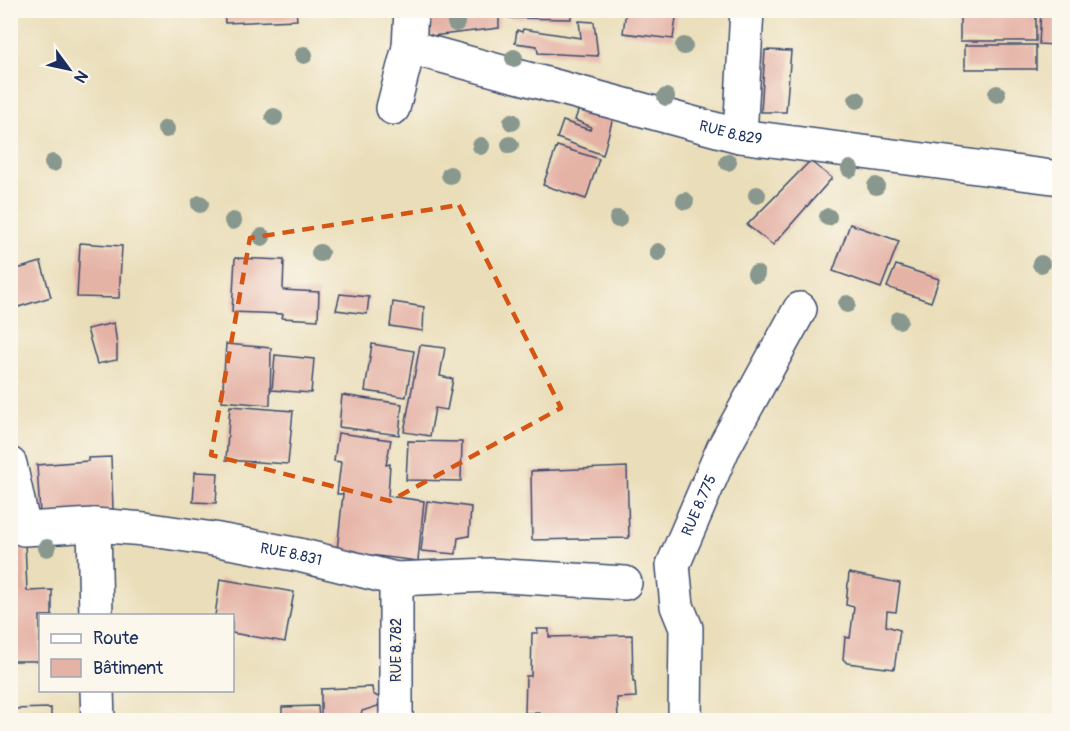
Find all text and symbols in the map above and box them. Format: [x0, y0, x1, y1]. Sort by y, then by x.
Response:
north arrow [39, 39, 99, 99]
text: N [69, 67, 92, 87]
street label: RUE 8.829 [697, 116, 763, 148]
street label: RUE 8.775 [677, 472, 720, 539]
street label: RUE 8.831 [259, 538, 324, 570]
legend [39, 614, 234, 692]
street label: RUE 8.782 [387, 618, 406, 682]
text: Route [93, 627, 138, 650]
text: Bâtiment [93, 657, 164, 680]

